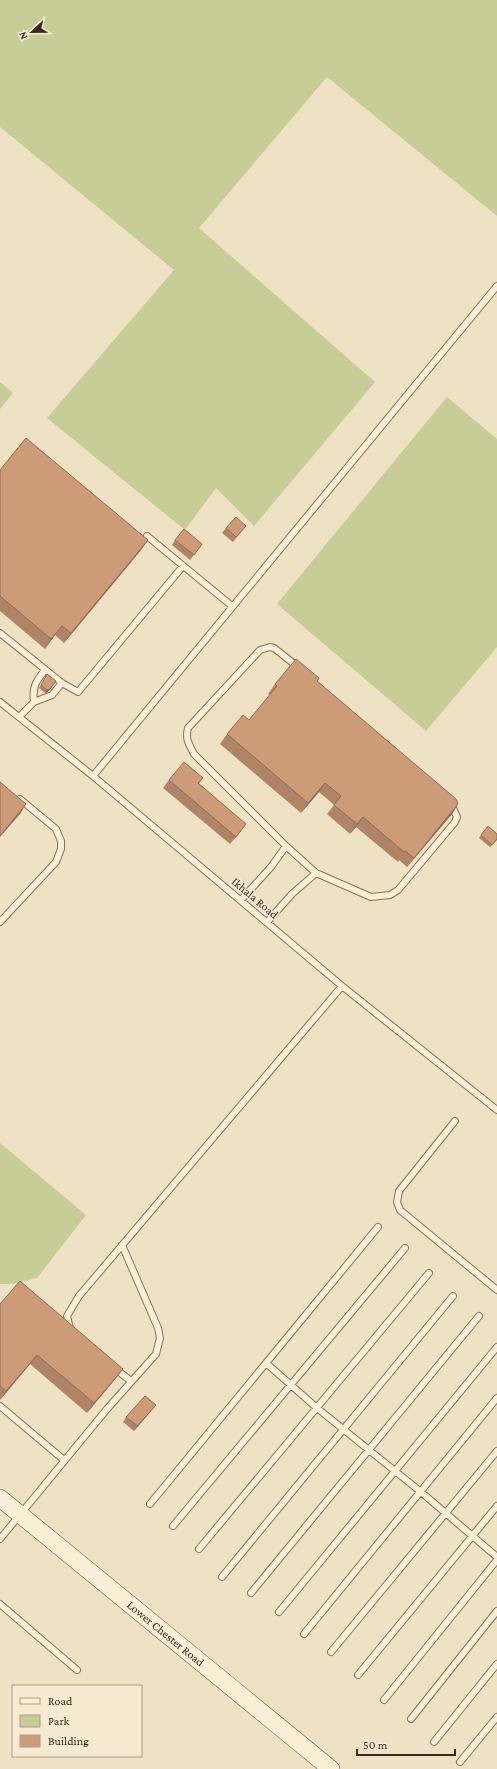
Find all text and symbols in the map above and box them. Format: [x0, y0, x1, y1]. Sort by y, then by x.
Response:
north arrow [12, 12, 52, 52]
text: N [16, 30, 30, 41]
street label: Ikhala Road [229, 874, 282, 922]
street label: Lower Chester Road [124, 1598, 208, 1670]
legend [12, 1685, 142, 1757]
text: Road [48, 1694, 73, 1708]
text: Park [48, 1714, 70, 1728]
scale bar [357, 1731, 455, 1757]
text: Building [48, 1734, 89, 1748]
text: 50 m [363, 1738, 388, 1752]

